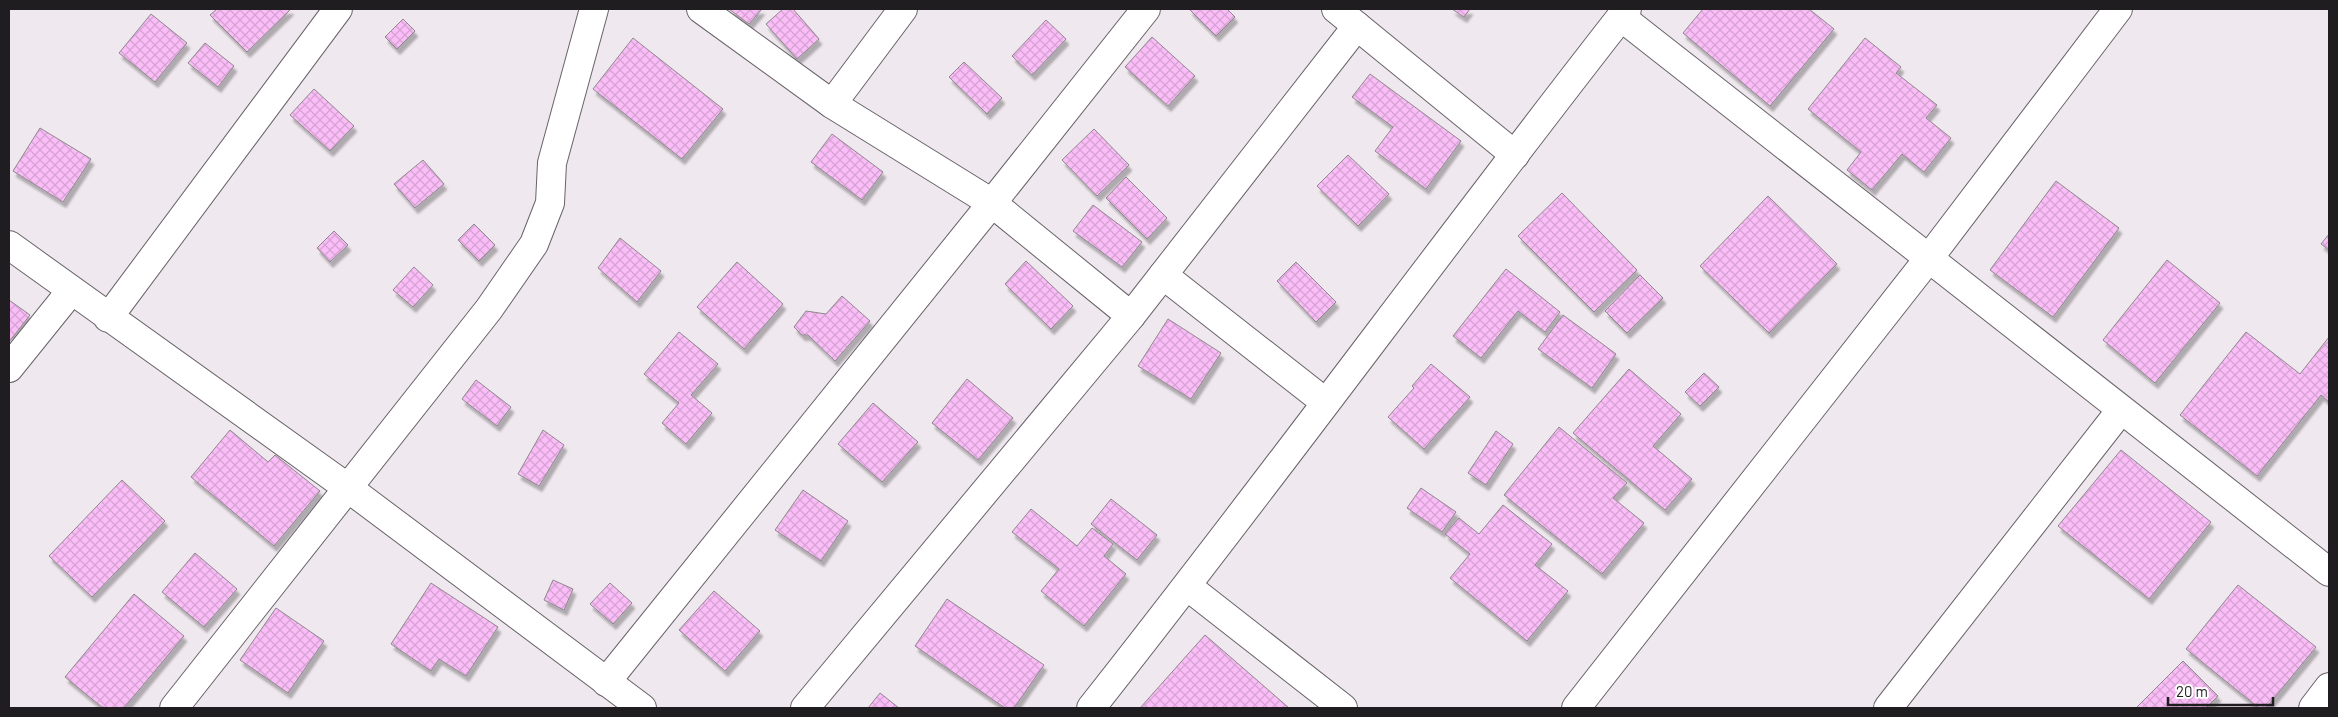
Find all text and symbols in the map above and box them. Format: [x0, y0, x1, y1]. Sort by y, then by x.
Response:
scale bar [2168, 674, 2273, 706]
text: 20 m [2176, 682, 2208, 700]

